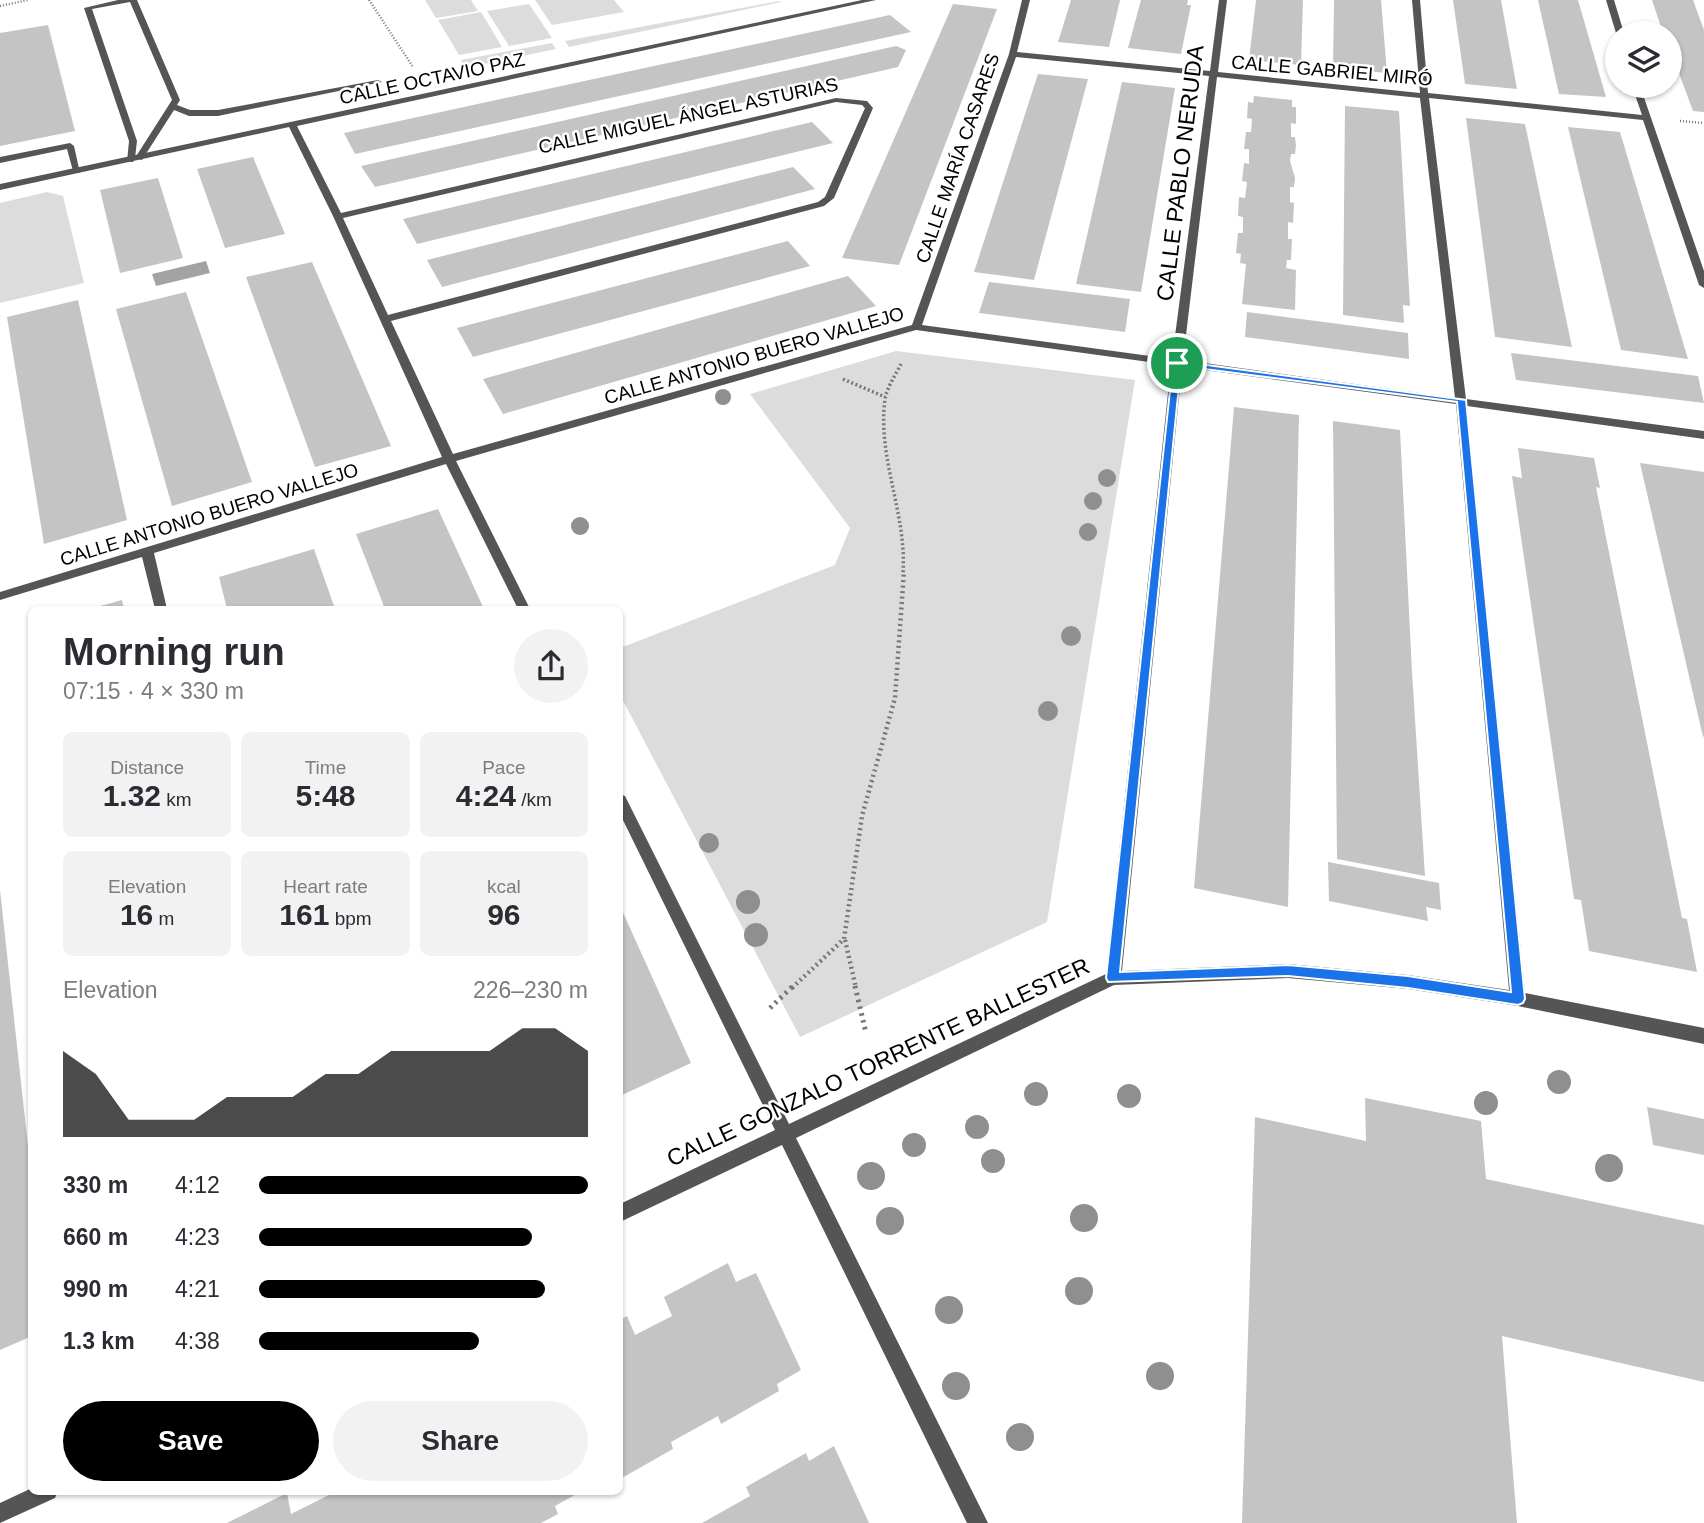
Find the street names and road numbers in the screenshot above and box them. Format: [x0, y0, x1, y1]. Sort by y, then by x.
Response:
street label: CALLE PABLO NERUDA [1151, 43, 1209, 303]
street label: CALLE OCTAVIO PAZ [337, 48, 527, 108]
street label: CALLE MARÍA CASARES [912, 50, 1003, 266]
street label: CALLE GABRIEL MIRÓ [1230, 51, 1434, 90]
street label: CALLE MIGUEL ÁNGEL ASTURIAS [536, 73, 840, 158]
street label: CALLE ANTONIO BUERO VALLEJO [602, 303, 906, 408]
street label: CALLE ANTONIO BUERO VALLEJO [57, 459, 361, 570]
street label: CALLE GONZALO TORRENTE BALLESTER [663, 952, 1093, 1172]

